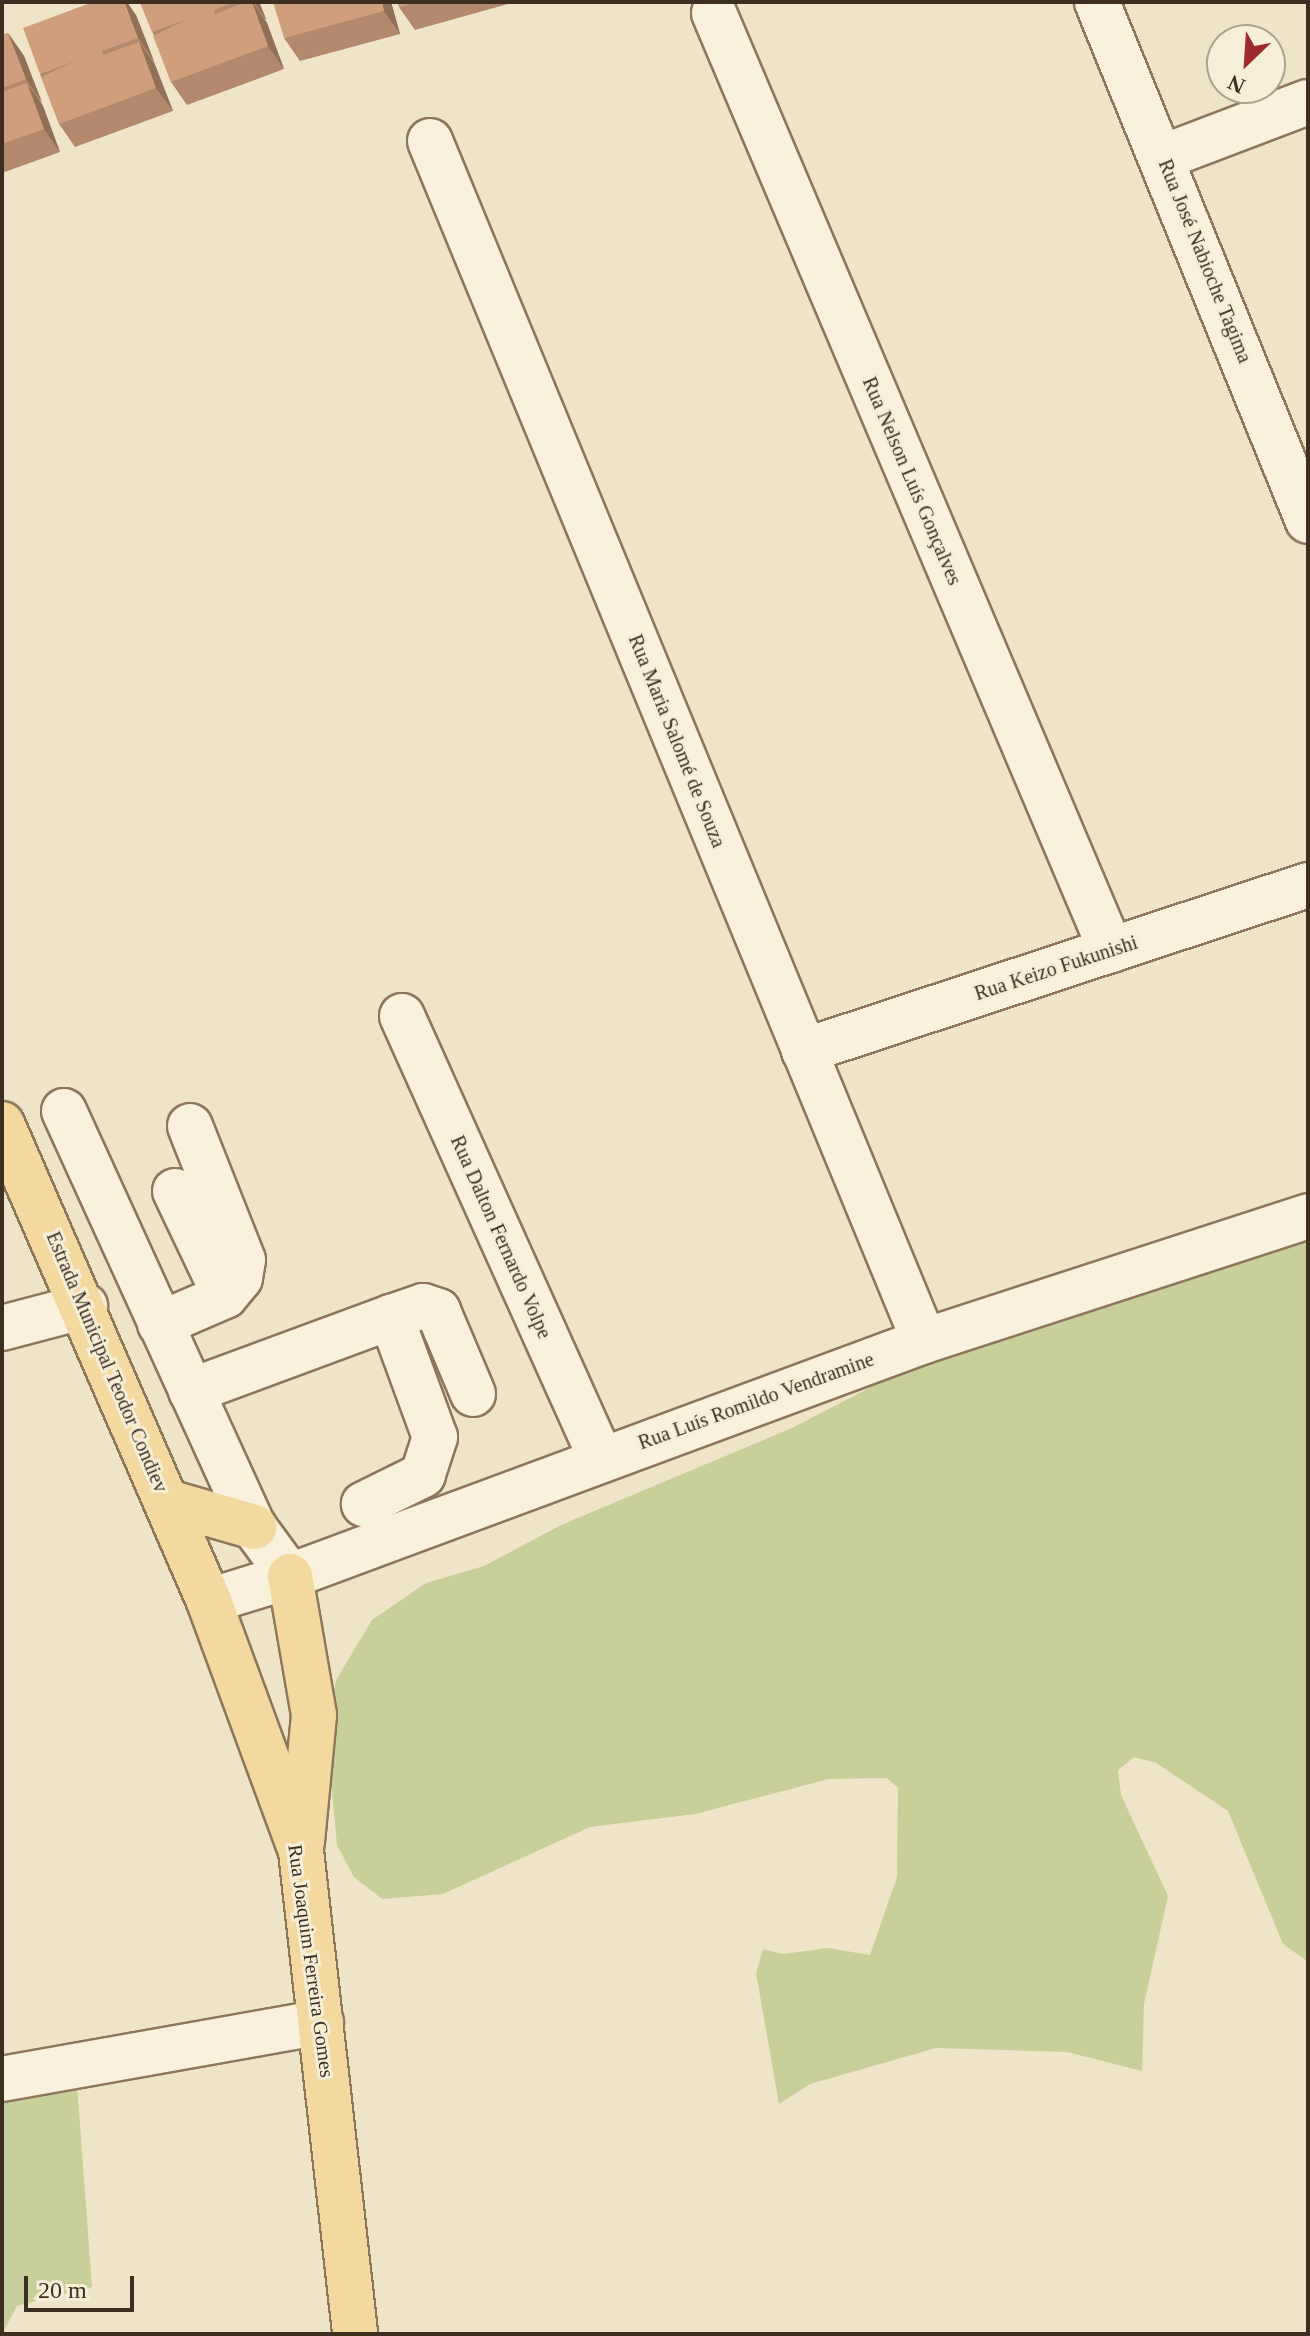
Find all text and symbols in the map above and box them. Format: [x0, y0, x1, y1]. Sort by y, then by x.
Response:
north arrow [1206, 24, 1286, 104]
text: N [1224, 70, 1249, 99]
street label: Rua José Nabioche Tagima [1153, 155, 1257, 367]
street label: Rua Nelson Luís Gonçalves [857, 373, 967, 589]
street label: Rua Maria Salomé de Souza [623, 631, 731, 851]
street label: Rua Keizo Fukunishi [971, 930, 1141, 1006]
street label: Rua Dalton Fernardo Volpe [445, 1132, 557, 1342]
street label: Estrada Municipal Teodor Condiev [41, 1228, 173, 1496]
street label: Rua Luís Romildo Vendramine [635, 1347, 877, 1455]
street label: Rua Joaquim Ferreira Gomes [283, 1843, 339, 2079]
scale bar [28, 2260, 138, 2310]
text: 20 m [38, 2277, 87, 2303]

